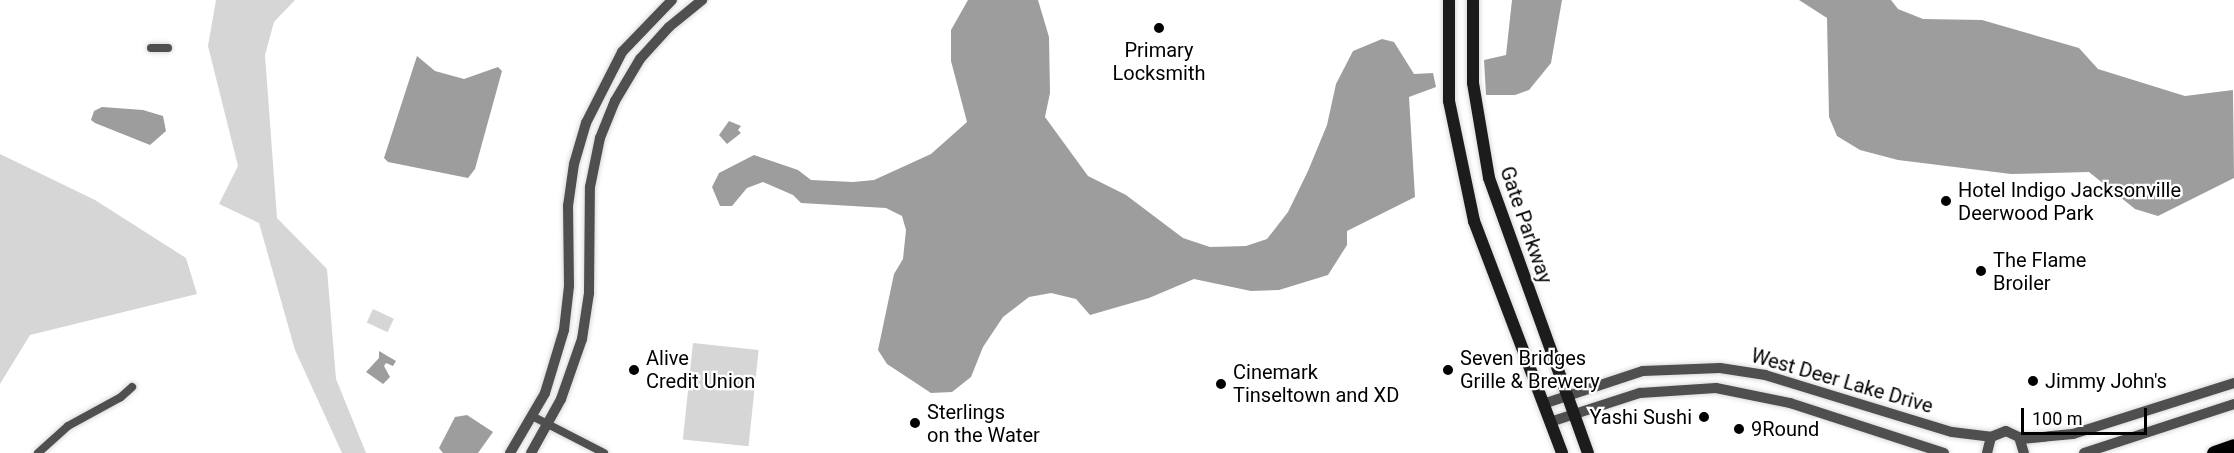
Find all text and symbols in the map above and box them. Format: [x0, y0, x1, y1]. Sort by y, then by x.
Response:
marker: Primary Locksmith [1152, 21, 1166, 35]
place label: Primary Locksmith [1112, 38, 1206, 85]
street label: Gate Parkway [1495, 163, 1557, 287]
place label: Hotel Indigo Jacksonville Deerwood Park [1958, 178, 2181, 225]
marker: Hotel Indigo Jacksonville Deerwood Park [1939, 194, 1953, 208]
place label: The Flame Broiler [1993, 248, 2086, 295]
marker: The Flame Broiler [1974, 264, 1988, 278]
street label: West Deer Lake Drive [1748, 344, 1936, 418]
place label: Alive Credit Union [646, 346, 755, 393]
place label: Seven Bridges Grille & Brewery [1460, 346, 1600, 393]
place label: Cinemark Tinseltown and XD [1233, 360, 1399, 407]
marker: Alive Credit Union [627, 363, 641, 377]
marker: Seven Bridges Grille & Brewery [1441, 363, 1455, 377]
place label: Jimmy John's [2045, 369, 2167, 393]
marker: Jimmy John's [2026, 374, 2040, 388]
marker: Cinemark Tinseltown and XD [1214, 377, 1228, 391]
scale bar [2024, 396, 2150, 434]
place label: Sterlings on the Water [927, 400, 1040, 447]
place label: Yashi Sushi [1590, 405, 1692, 429]
text: 100 m [2032, 408, 2083, 429]
marker: Yashi Sushi [1697, 410, 1711, 424]
marker: Sterlings on the Water [908, 416, 922, 430]
place label: 9Round [1751, 417, 1819, 441]
marker: 9Round [1732, 422, 1746, 436]

